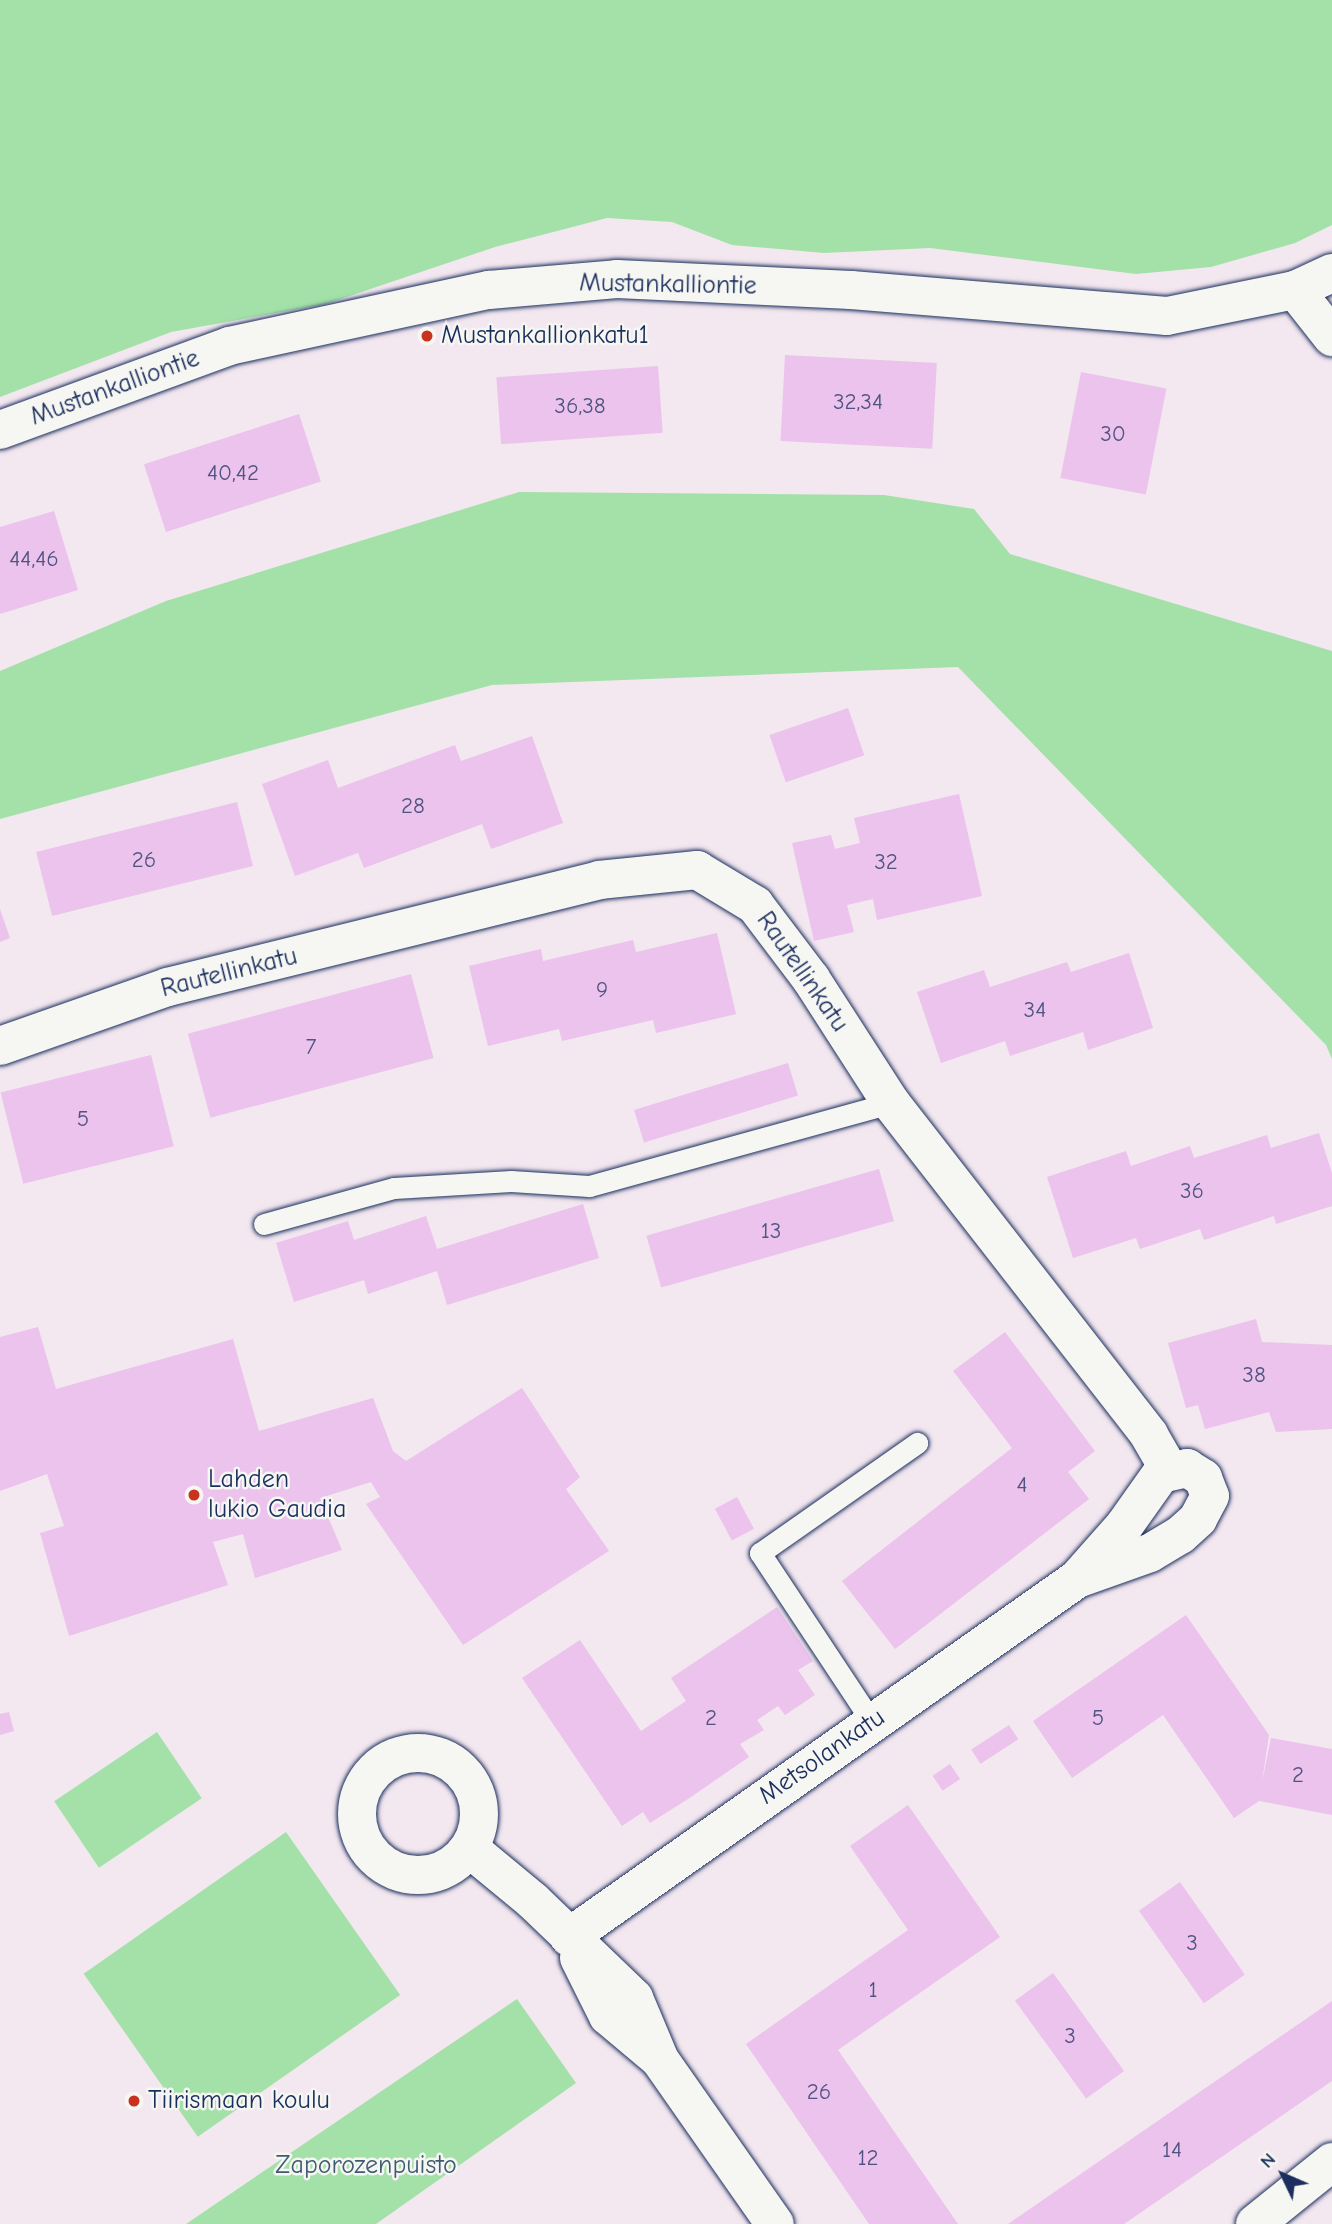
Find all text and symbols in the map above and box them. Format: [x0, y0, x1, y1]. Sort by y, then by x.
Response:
street label: Mustankalliontie [579, 268, 757, 302]
place label: Mustankallionkatu1 [441, 320, 649, 352]
marker: Mustankallionkatu1 [419, 328, 435, 344]
street label: Mustankalliontie [26, 343, 204, 433]
house number: 32,34 [833, 388, 883, 416]
house number: 36,38 [554, 392, 606, 420]
house number: 30 [1100, 420, 1126, 448]
house number: 40,42 [207, 459, 259, 487]
house number: 44,46 [9, 545, 59, 573]
house number: 28 [401, 792, 425, 820]
house number: 26 [132, 846, 156, 874]
house number: 32 [874, 848, 898, 876]
street label: Rautellinkatu [749, 906, 855, 1038]
street label: Rautellinkatu [158, 941, 300, 1005]
house number: 9 [596, 976, 608, 1004]
house number: 34 [1024, 996, 1046, 1024]
house number: 7 [306, 1033, 316, 1061]
house number: 5 [77, 1105, 89, 1133]
house number: 36 [1180, 1177, 1204, 1205]
house number: 13 [761, 1217, 781, 1245]
house number: 38 [1242, 1361, 1266, 1389]
place label: Lahden lukio Gaudia [208, 1464, 346, 1526]
house number: 4 [1016, 1471, 1028, 1499]
marker: Lahden lukio Gaudia [186, 1487, 202, 1503]
street label: Metsolankatu [753, 1702, 891, 1812]
house number: 2 [705, 1704, 717, 1732]
house number: 5 [1092, 1704, 1104, 1732]
house number: 2 [1292, 1761, 1304, 1789]
house number: 3 [1186, 1929, 1198, 1957]
house number: 1 [868, 1976, 878, 2004]
house number: 3 [1064, 2022, 1076, 2050]
house number: 26 [807, 2078, 831, 2106]
place label: Tiirismaan koulu [148, 2085, 330, 2117]
marker: Tiirismaan koulu [126, 2093, 142, 2109]
house number: 14 [1162, 2136, 1182, 2164]
north arrow [1248, 2140, 1318, 2210]
house number: 12 [857, 2144, 879, 2172]
text: N [1256, 2148, 1280, 2173]
park label: Zaporozenpuisto [275, 2150, 457, 2182]

